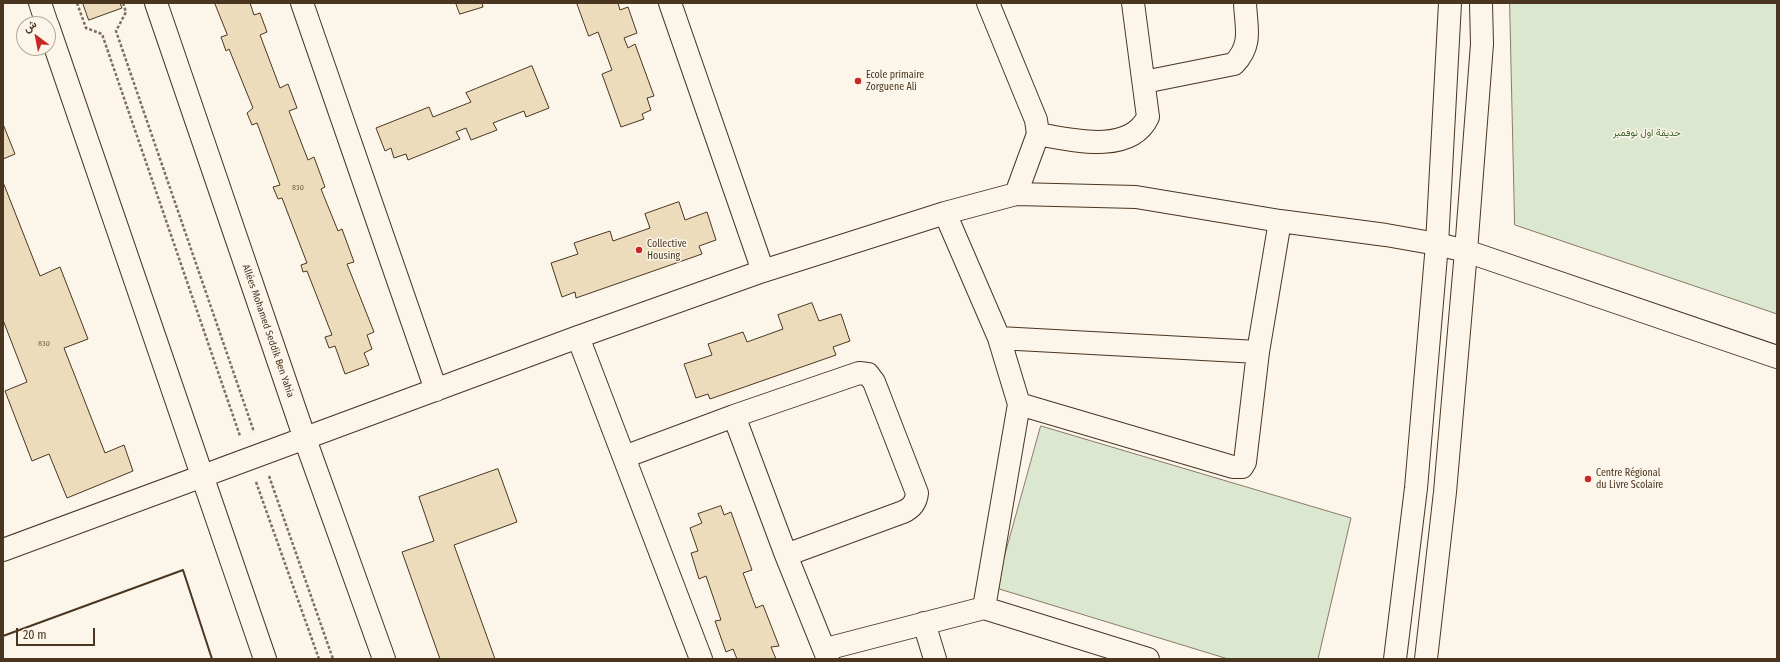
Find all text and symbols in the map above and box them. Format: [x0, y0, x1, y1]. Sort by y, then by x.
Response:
north arrow [16, 16, 56, 56]
text: ش [21, 17, 39, 35]
place label: Ecole primaire Zorguene Ali [866, 69, 924, 92]
marker: Ecole primaire Zorguene Ali [853, 76, 863, 86]
park label: حديقة اول نوفمبر [1613, 127, 1681, 139]
house number: 830 [292, 183, 304, 193]
place label: Collective Housing [647, 238, 687, 262]
marker: Collective Housing [634, 245, 644, 255]
street label: Allées Mohamed Seddik Ben Yahia [240, 263, 296, 399]
house number: 830 [38, 339, 50, 349]
place label: Centre Régional du Livre Scolaire [1596, 467, 1663, 490]
marker: Centre Régional du Livre Scolaire [1583, 474, 1593, 484]
scale bar [18, 620, 97, 646]
text: 20 m [23, 628, 47, 642]

